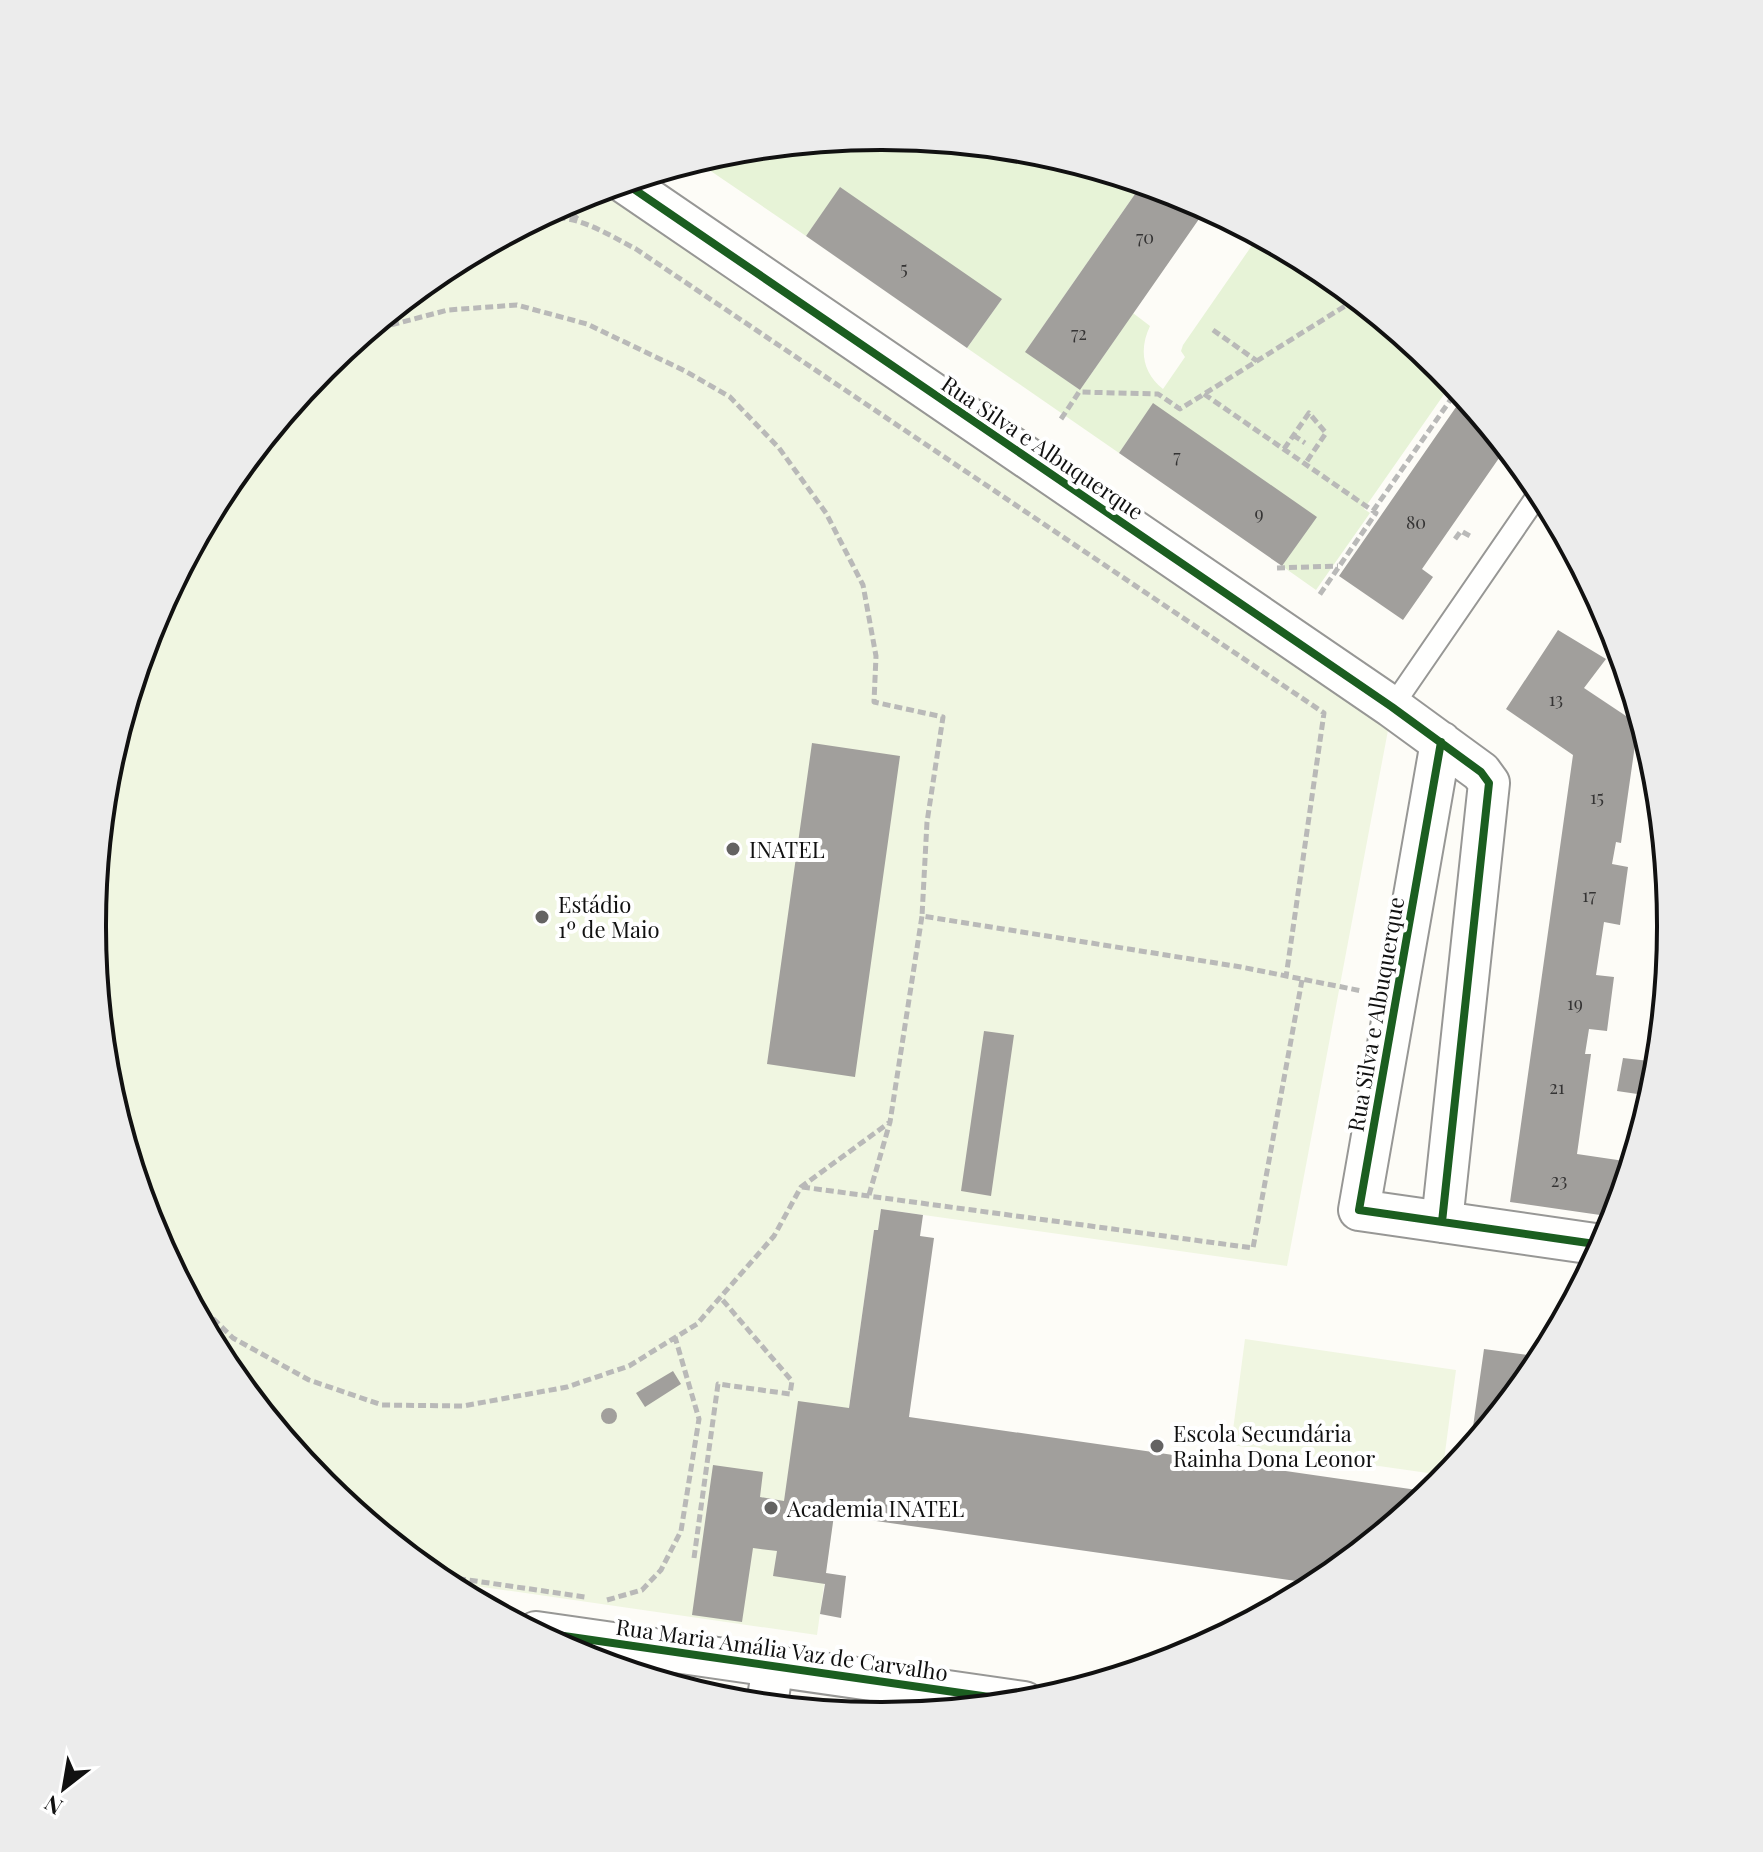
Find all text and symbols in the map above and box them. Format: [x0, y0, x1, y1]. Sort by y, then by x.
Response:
house number: 70 [1136, 225, 1154, 249]
house number: 5 [900, 256, 908, 280]
house number: 72 [1071, 321, 1087, 345]
street label: Rua Silva e Albuquerque [936, 368, 1150, 526]
house number: 7 [1173, 444, 1181, 468]
house number: 9 [1254, 501, 1264, 525]
house number: 80 [1406, 510, 1426, 534]
house number: 13 [1549, 687, 1563, 711]
house number: 15 [1590, 785, 1604, 809]
place label: INATEL [749, 834, 825, 864]
marker: INATEL [724, 840, 742, 858]
house number: 17 [1582, 883, 1597, 907]
place label: Estádio 1º de Maio [558, 889, 660, 944]
street label: Rua Silva e Albuquerque [1340, 894, 1410, 1134]
marker: Estádio 1º de Maio [533, 908, 551, 926]
house number: 19 [1567, 991, 1583, 1015]
house number: 21 [1549, 1075, 1565, 1099]
house number: 23 [1551, 1168, 1567, 1192]
place label: Escola Secundária Rainha Dona Leonor [1173, 1418, 1375, 1473]
marker: Escola Secundária Rainha Dona Leonor [1148, 1437, 1166, 1455]
place label: Academia INATEL [786, 1493, 964, 1523]
marker: Academia INATEL [762, 1499, 780, 1517]
street label: Rua Maria Amália Vaz de Carvalho [614, 1611, 950, 1687]
north arrow [24, 1748, 104, 1828]
text: N [39, 1789, 68, 1823]

